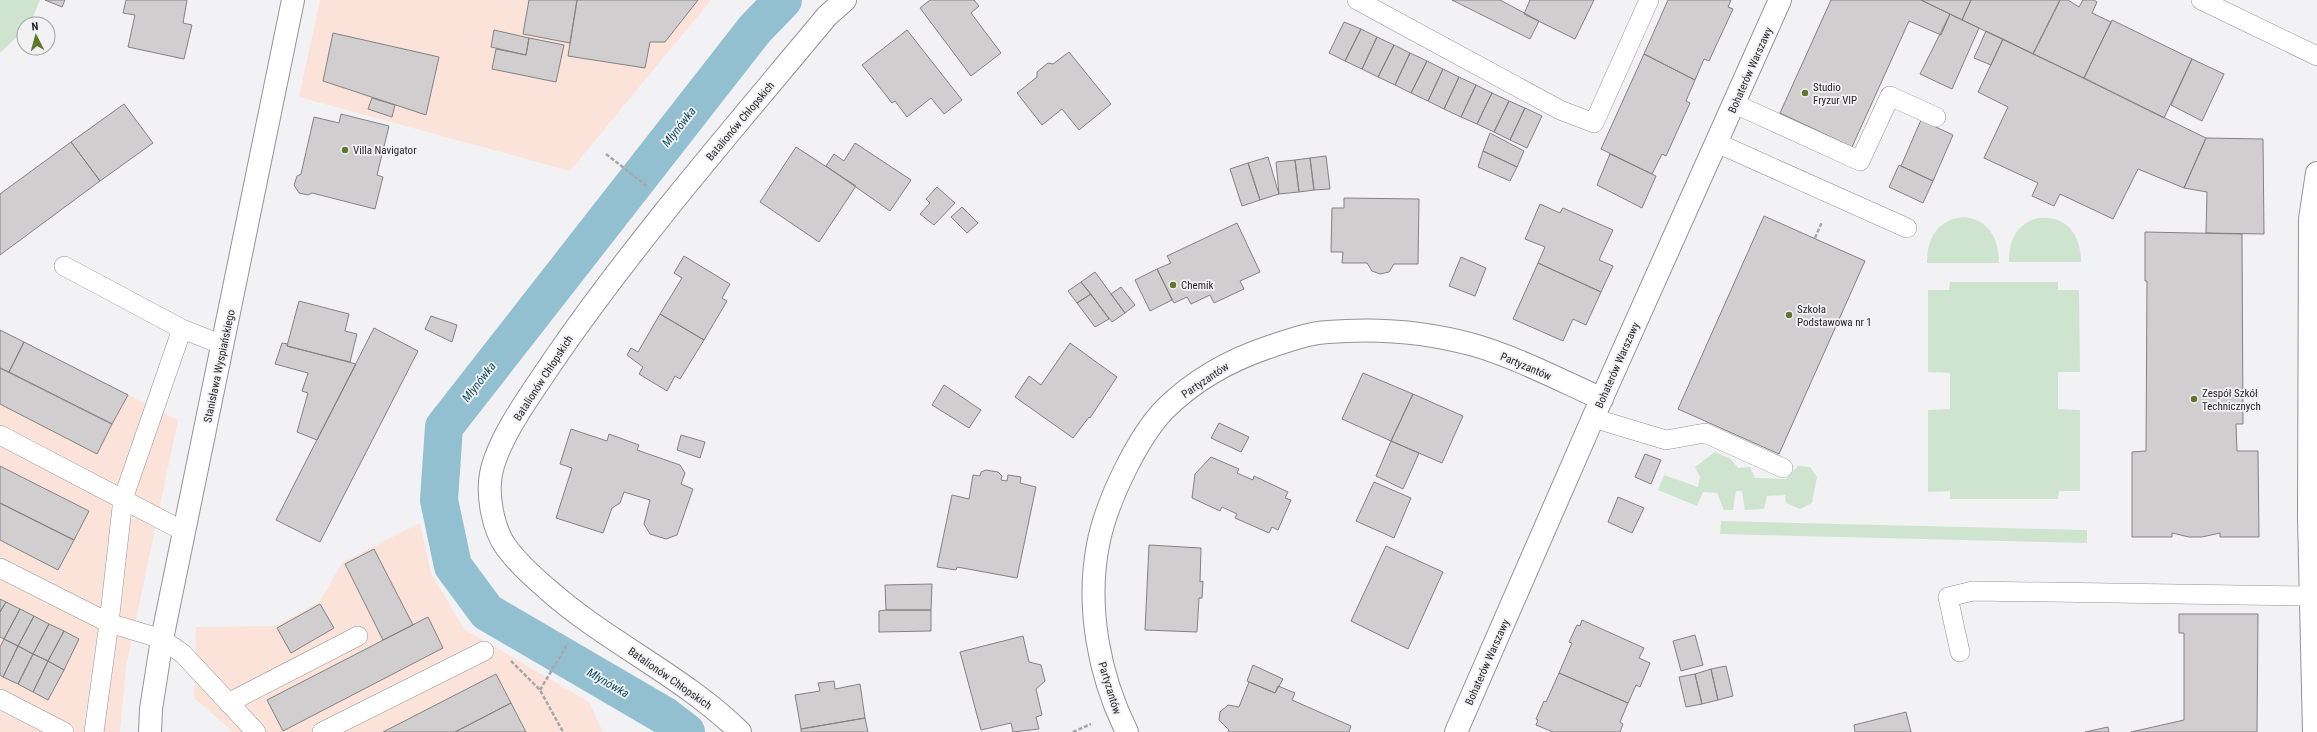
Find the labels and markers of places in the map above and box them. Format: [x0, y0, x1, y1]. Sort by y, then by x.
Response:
place label: Studio Fryzur VIP [1813, 81, 1857, 107]
marker: Studio Fryzur VIP [1800, 88, 1810, 98]
place label: Villa Navigator [353, 144, 417, 157]
marker: Villa Navigator [340, 145, 350, 155]
place label: Chemik [1181, 279, 1214, 292]
marker: Chemik [1168, 280, 1178, 290]
place label: Szkoła Podstawowa nr 1 [1797, 303, 1872, 329]
marker: Szkoła Podstawowa nr 1 [1784, 310, 1794, 320]
place label: Zespół Szkół Technicznych [2202, 387, 2261, 413]
marker: Zespół Szkół Technicznych [2189, 394, 2199, 404]

